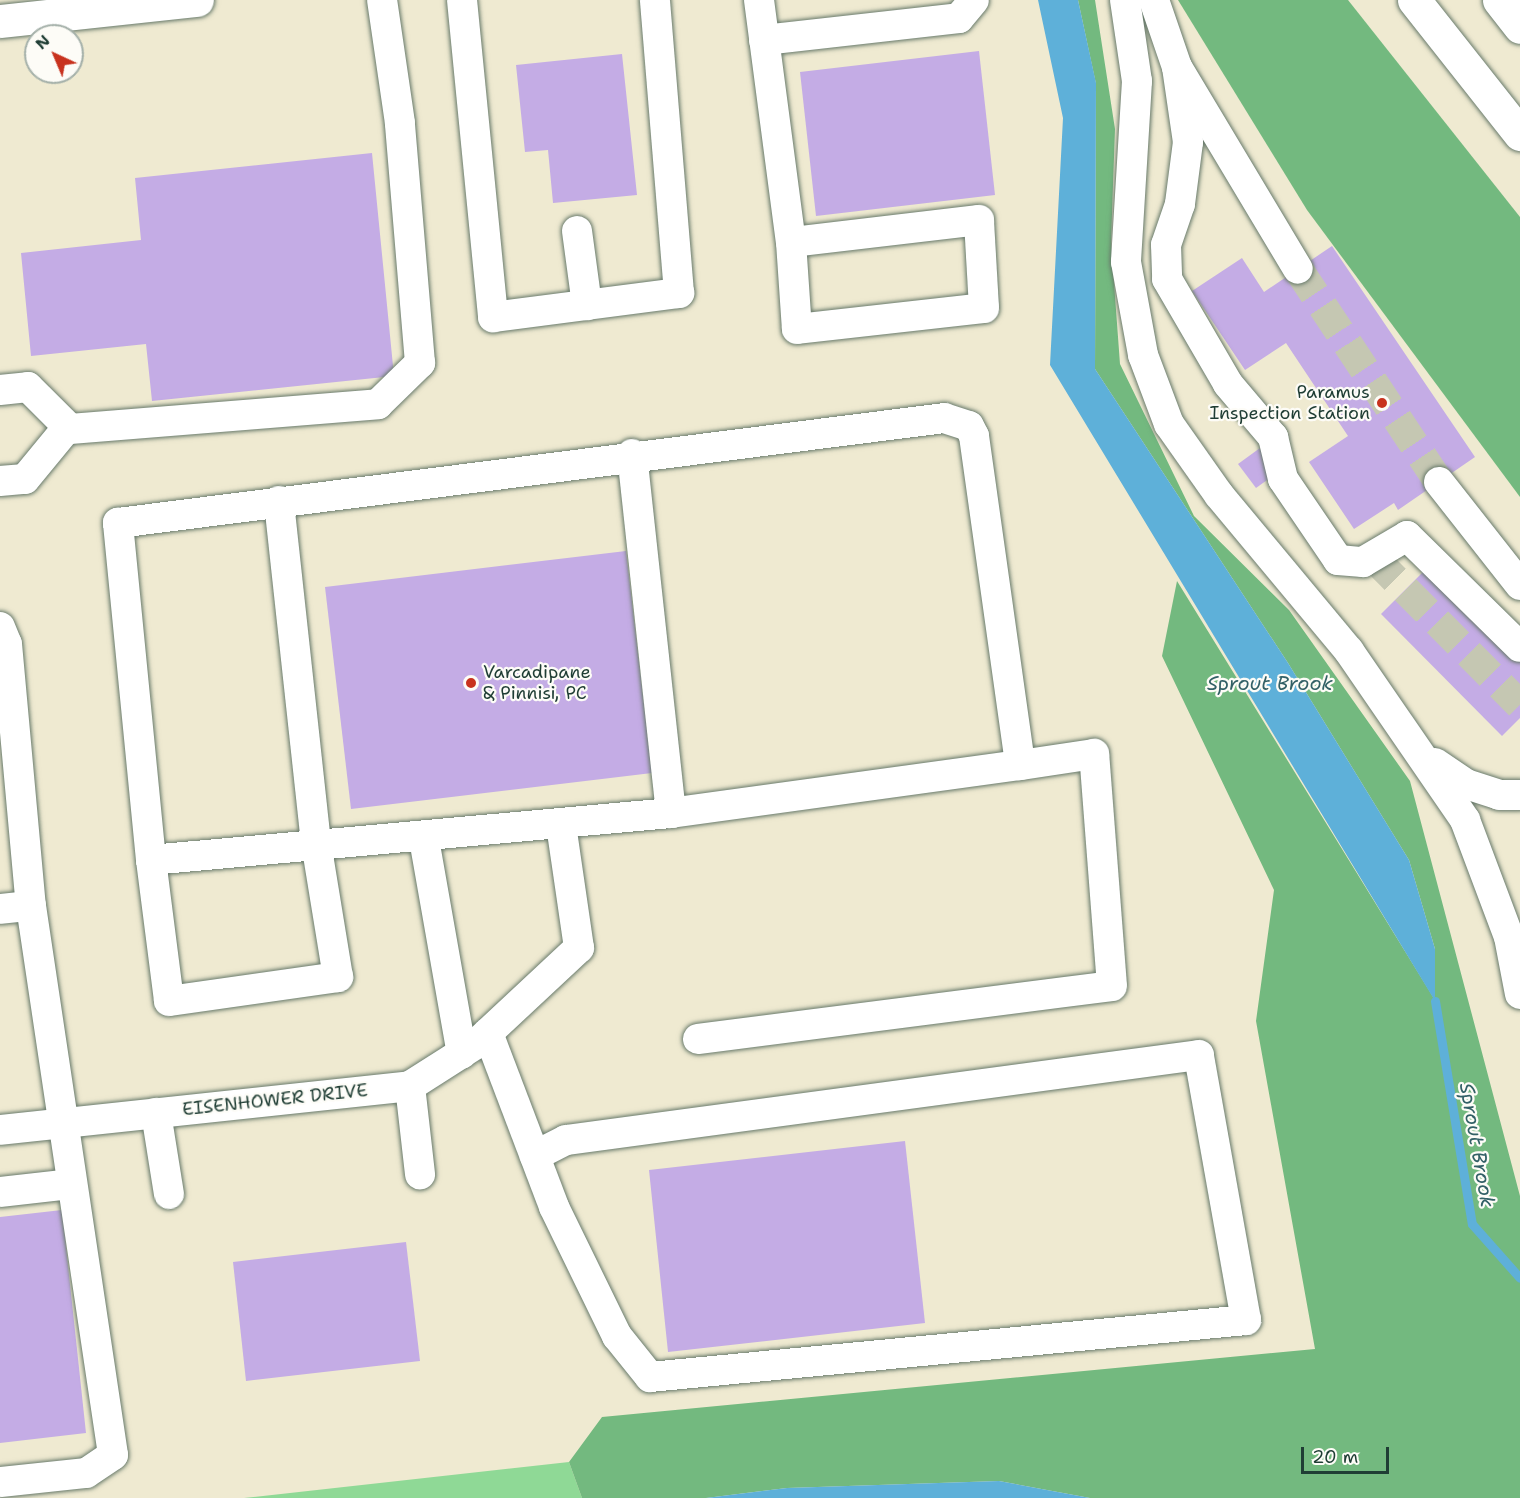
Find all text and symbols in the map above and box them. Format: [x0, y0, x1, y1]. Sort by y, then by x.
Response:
north arrow [24, 24, 84, 84]
text: N [31, 30, 54, 54]
place label: Paramus Inspection Station [1209, 382, 1370, 424]
marker: Paramus Inspection Station [1375, 396, 1389, 410]
place label: Varcadipane & Pinnisi, PC [483, 662, 591, 704]
water label: Sprout Brook [1207, 671, 1333, 695]
marker: Varcadipane & Pinnisi, PC [464, 676, 478, 690]
street label: EISENHOWER DRIVE [181, 1080, 369, 1120]
water label: Sprout Brook [1454, 1081, 1500, 1209]
scale bar [1304, 1435, 1392, 1473]
text: 20 m [1312, 1445, 1358, 1469]

